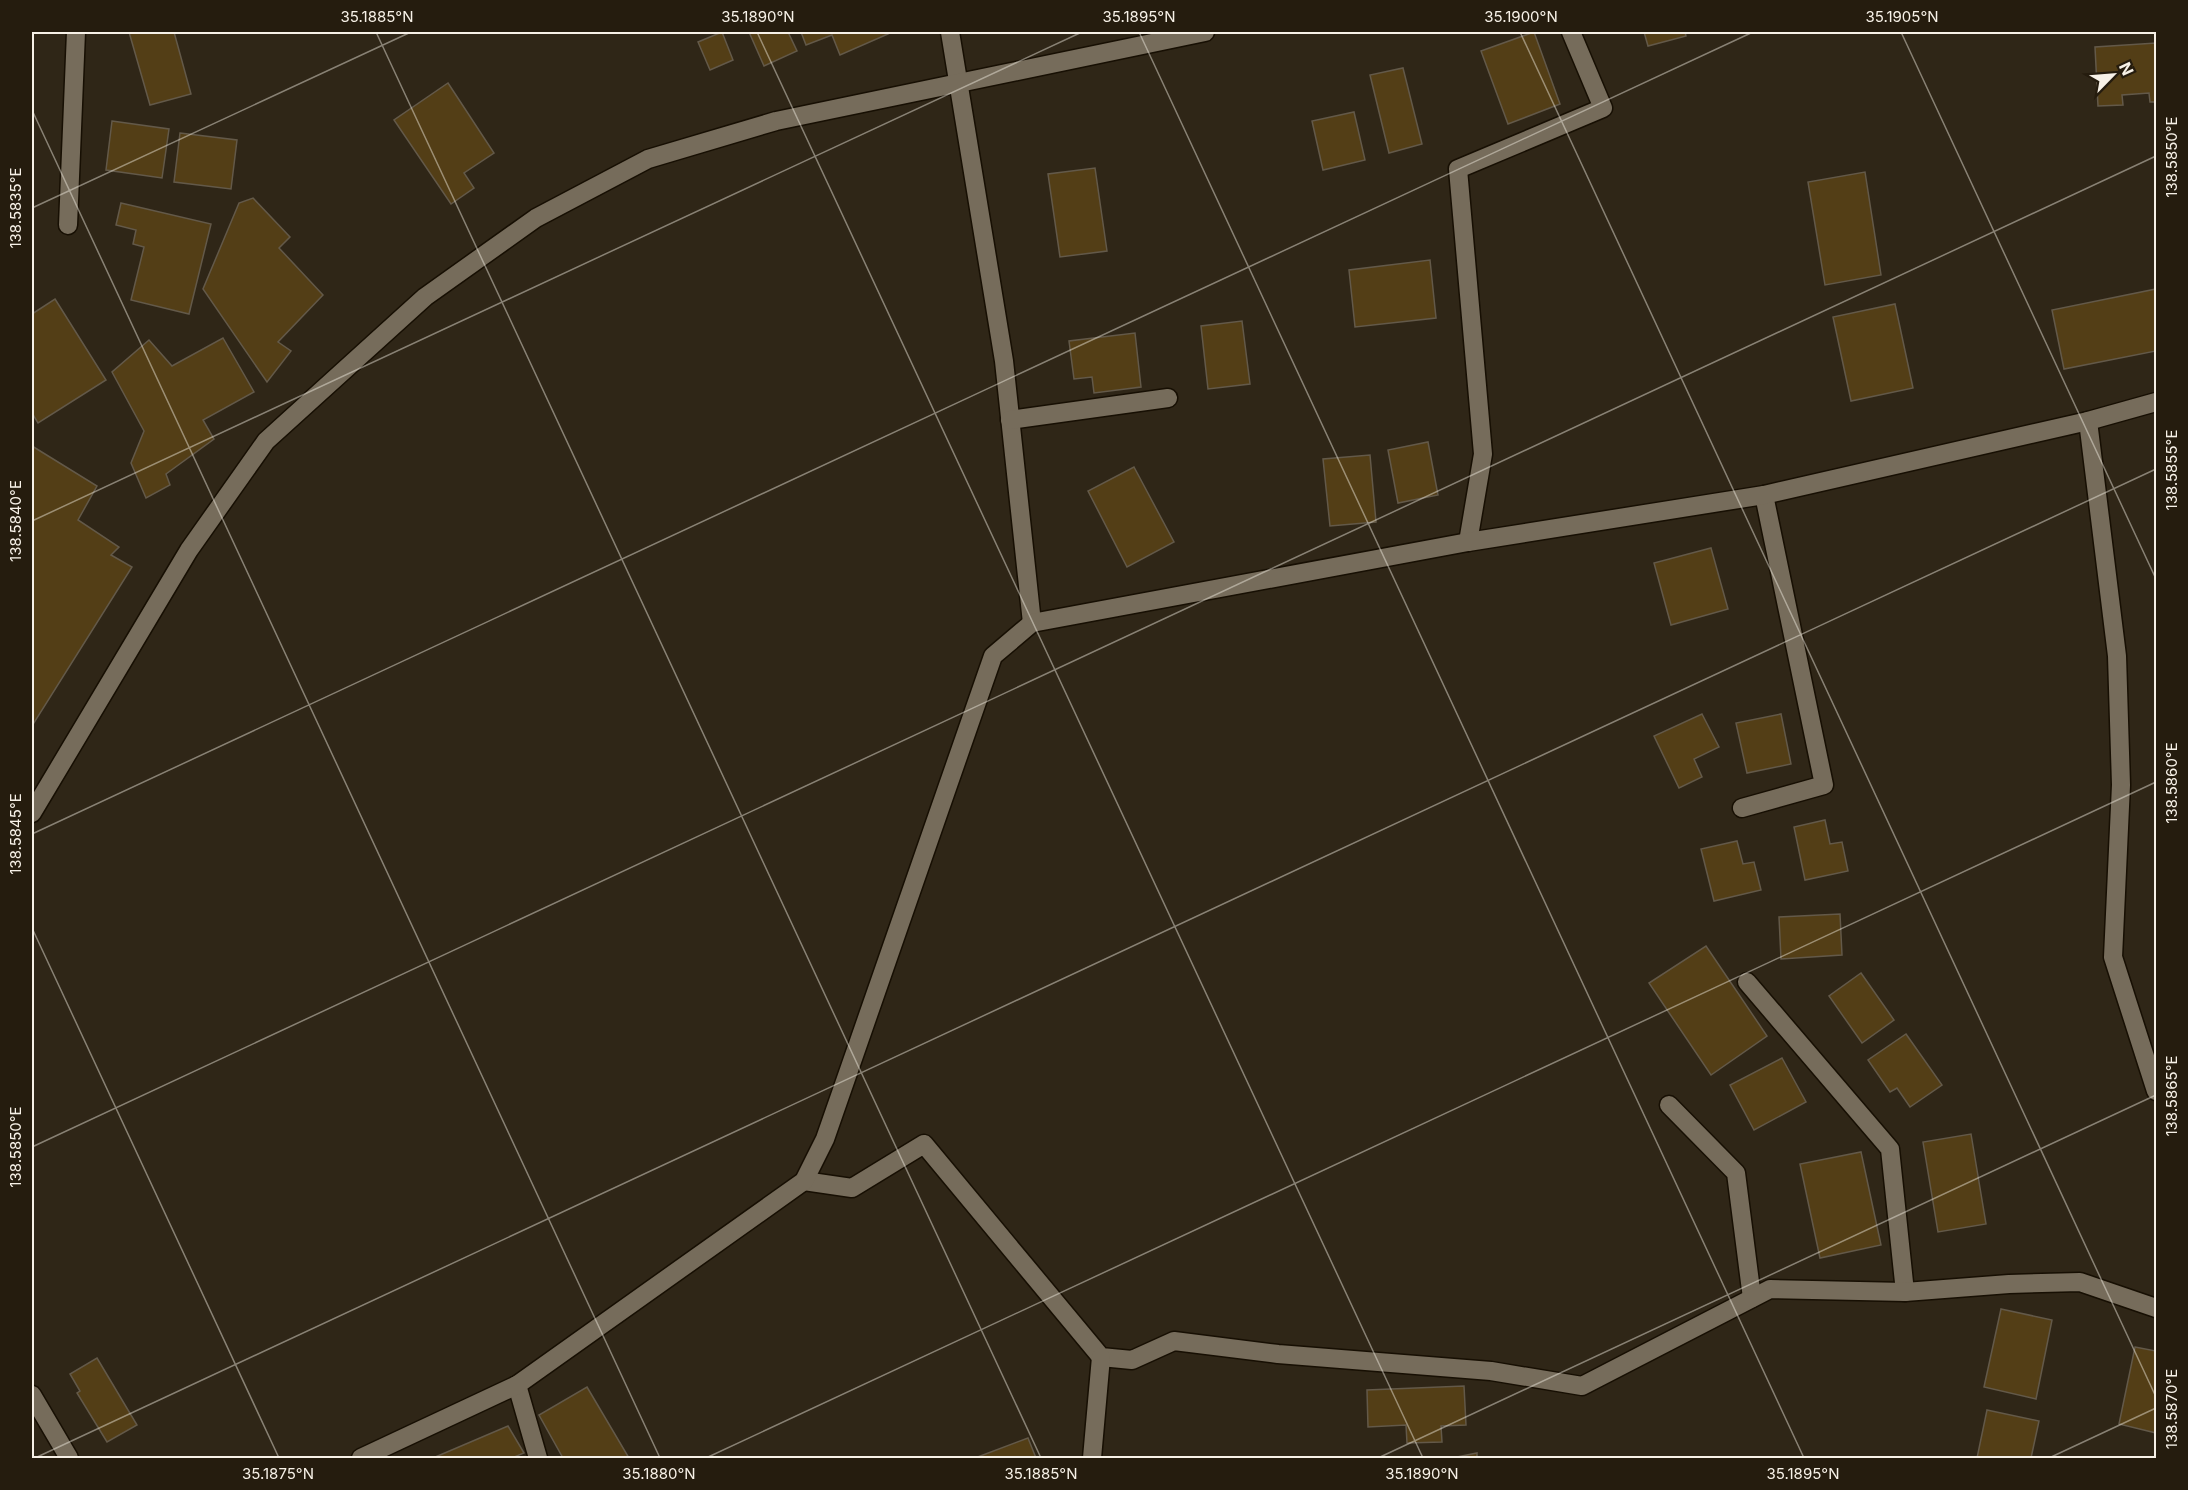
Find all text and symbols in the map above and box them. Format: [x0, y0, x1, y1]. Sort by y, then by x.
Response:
text: 35.1885°N [341, 7, 413, 26]
text: 35.1890°N [721, 7, 795, 26]
text: 35.1895°N [1103, 7, 1175, 26]
text: 35.1900°N [1484, 7, 1558, 26]
text: 35.1905°N [1865, 7, 1939, 26]
north arrow [2083, 45, 2143, 105]
text: N [2115, 59, 2138, 78]
text: 138.5850°E [2162, 116, 2181, 198]
text: 138.5835°E [6, 167, 25, 249]
text: 138.5855°E [2162, 430, 2181, 510]
text: 138.5840°E [6, 480, 25, 562]
text: 138.5860°E [2162, 742, 2181, 824]
text: 138.5845°E [6, 793, 25, 875]
text: 138.5865°E [2162, 1055, 2181, 1137]
text: 138.5850°E [6, 1106, 25, 1188]
text: 138.5870°E [2162, 1369, 2181, 1449]
text: 35.1875°N [242, 1464, 314, 1483]
text: 35.1880°N [622, 1464, 696, 1483]
text: 35.1885°N [1005, 1464, 1077, 1483]
text: 35.1890°N [1385, 1464, 1459, 1483]
text: 35.1895°N [1767, 1464, 1839, 1483]

